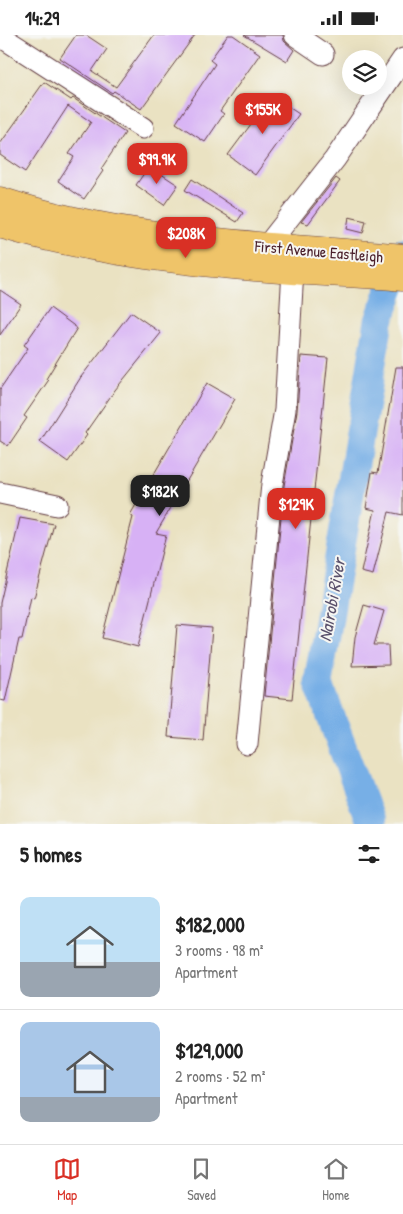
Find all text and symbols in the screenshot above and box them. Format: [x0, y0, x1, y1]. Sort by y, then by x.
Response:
text: 14:29 [25, 5, 59, 31]
map controls [342, 50, 387, 95]
button: layers [342, 50, 387, 95]
pin: $155K [228, 93, 298, 135]
text: $155K [245, 98, 281, 120]
pin: $99.9K [116, 143, 198, 185]
text: $99.9K [138, 148, 176, 170]
pin: $208K [151, 217, 221, 259]
text: $208K [167, 222, 205, 244]
street label: First Avenue Eastleigh [253, 234, 384, 268]
pin: $182K [125, 475, 195, 517]
text: $182K [142, 480, 178, 502]
pin: $129K [261, 487, 331, 530]
text: $129K [278, 493, 314, 515]
water label: Nairobi River [312, 554, 351, 643]
text: 5 homes [20, 840, 82, 869]
icon: filters [355, 840, 383, 868]
text: $182,000 [175, 910, 245, 939]
icon: home [60, 917, 120, 977]
text: 3 rooms · 98 m² [175, 939, 264, 961]
text: Apartment [175, 961, 238, 983]
text: $129,000 [175, 1036, 243, 1065]
icon: home [60, 1042, 120, 1102]
text: 2 rooms · 52 m² [175, 1065, 265, 1087]
text: Apartment [175, 1087, 238, 1109]
tab: Map [53, 1155, 81, 1204]
tab: Saved [187, 1155, 216, 1204]
tab: Home [322, 1155, 350, 1204]

